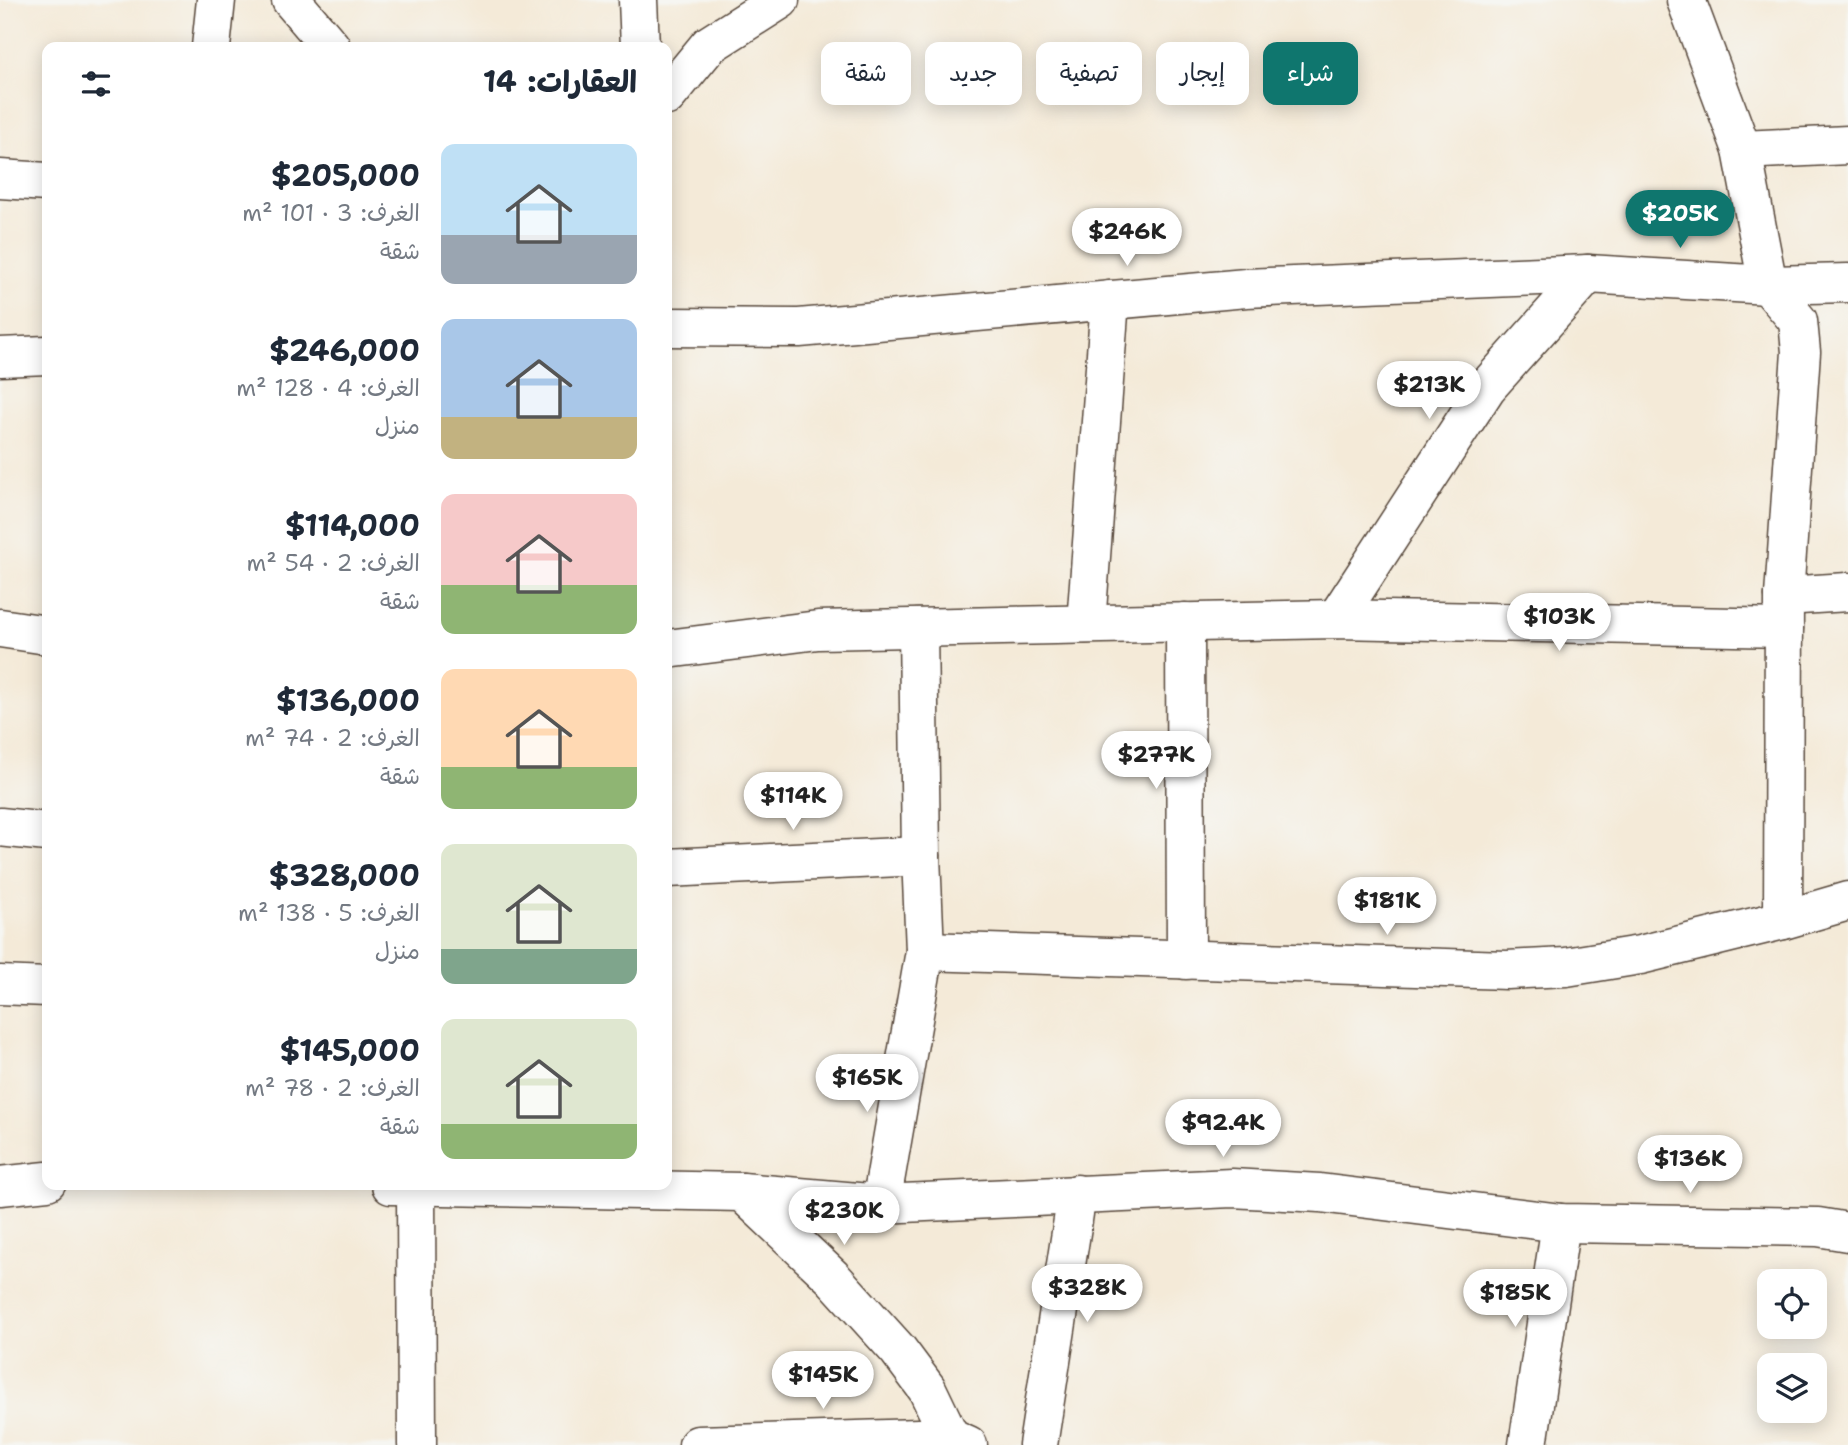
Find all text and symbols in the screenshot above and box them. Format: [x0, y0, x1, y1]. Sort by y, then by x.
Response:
chip: شقة [821, 42, 911, 105]
chip: جديد [925, 42, 1022, 105]
chip: تصفية [1036, 42, 1142, 105]
chip: إيجار [1156, 42, 1249, 105]
chip: شراء [1263, 42, 1358, 105]
text: العقارات: 14 [483, 61, 637, 102]
icon: filters [77, 65, 115, 103]
text: $205,000 [271, 155, 420, 196]
icon: home [497, 172, 581, 256]
pin: $205K [1631, 190, 1729, 250]
text: الغرف: 3 · 101 m² [242, 198, 420, 228]
text: $205K [1641, 198, 1719, 228]
pin: $246K [1078, 208, 1176, 268]
text: $246K [1088, 216, 1166, 246]
text: شقة [380, 236, 420, 266]
text: $246,000 [269, 330, 420, 371]
icon: home [497, 347, 581, 431]
pin: $213K [1380, 362, 1478, 421]
text: $213K [1393, 369, 1465, 399]
text: الغرف: 4 · 128 m² [236, 373, 420, 403]
text: منزل [375, 411, 420, 441]
text: $114,000 [285, 505, 420, 546]
icon: home [497, 522, 581, 606]
text: الغرف: 2 · 54 m² [247, 548, 420, 578]
text: شقة [380, 586, 420, 616]
pin: $103K [1510, 594, 1608, 653]
text: $103K [1523, 601, 1595, 631]
text: $136,000 [276, 680, 420, 721]
icon: home [497, 697, 581, 781]
text: الغرف: 2 · 74 m² [245, 723, 420, 753]
pin: $277K [1107, 732, 1205, 791]
text: $277K [1117, 739, 1195, 769]
text: شقة [380, 761, 420, 791]
pin: $114K [744, 772, 842, 832]
text: $114K [760, 780, 826, 810]
text: $328,000 [269, 855, 420, 896]
icon: home [497, 872, 581, 956]
pin: $181K [1338, 878, 1436, 937]
text: $181K [1353, 885, 1421, 915]
text: الغرف: 5 · 138 m² [238, 898, 420, 928]
text: منزل [375, 936, 420, 966]
text: $145,000 [279, 1030, 420, 1071]
icon: home [497, 1047, 581, 1131]
pin: $165K [818, 1054, 916, 1114]
text: $165K [832, 1062, 902, 1092]
text: الغرف: 2 · 78 m² [245, 1073, 420, 1103]
pin: $92.4K [1166, 1100, 1280, 1159]
text: $92.4K [1181, 1107, 1265, 1137]
text: شقة [380, 1111, 420, 1141]
pin: $136K [1641, 1136, 1739, 1195]
text: $136K [1654, 1143, 1726, 1173]
pin: $230K [795, 1188, 893, 1247]
text: $230K [805, 1195, 883, 1225]
pin: $328K [1038, 1264, 1136, 1324]
map controls [1757, 1269, 1827, 1423]
button: locate [1757, 1269, 1827, 1339]
pin: $185K [1466, 1270, 1564, 1329]
text: $328K [1048, 1272, 1126, 1302]
text: $185K [1479, 1277, 1551, 1307]
pin: $145K [774, 1352, 872, 1411]
button: layers [1757, 1353, 1827, 1423]
text: $145K [788, 1359, 858, 1389]

